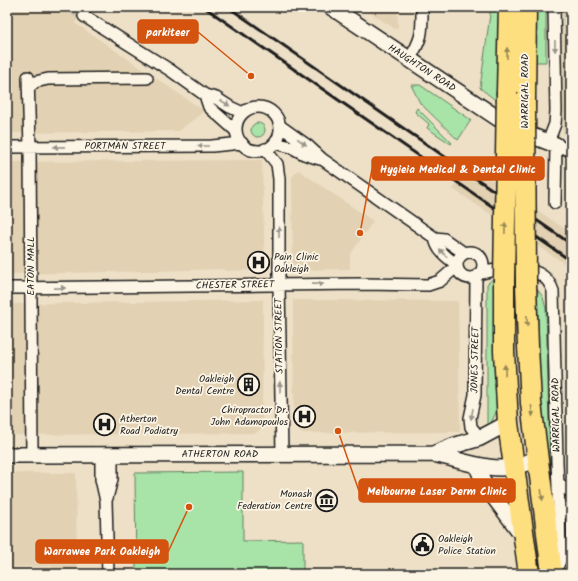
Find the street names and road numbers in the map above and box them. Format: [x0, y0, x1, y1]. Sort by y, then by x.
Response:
street label: HAUGHTON ROAD [385, 40, 460, 96]
street label: WARRIGAL ROAD [517, 53, 533, 128]
street label: PORTMAN STREET [84, 138, 167, 154]
street label: EATON MALL [23, 236, 39, 296]
street label: CHESTER STREET [196, 276, 276, 294]
street label: STATION STREET [270, 296, 288, 374]
street label: JONES STREET [466, 325, 484, 393]
street label: WARRIGAL ROAD [547, 377, 565, 453]
street label: ATHERTON ROAD [182, 446, 259, 462]

